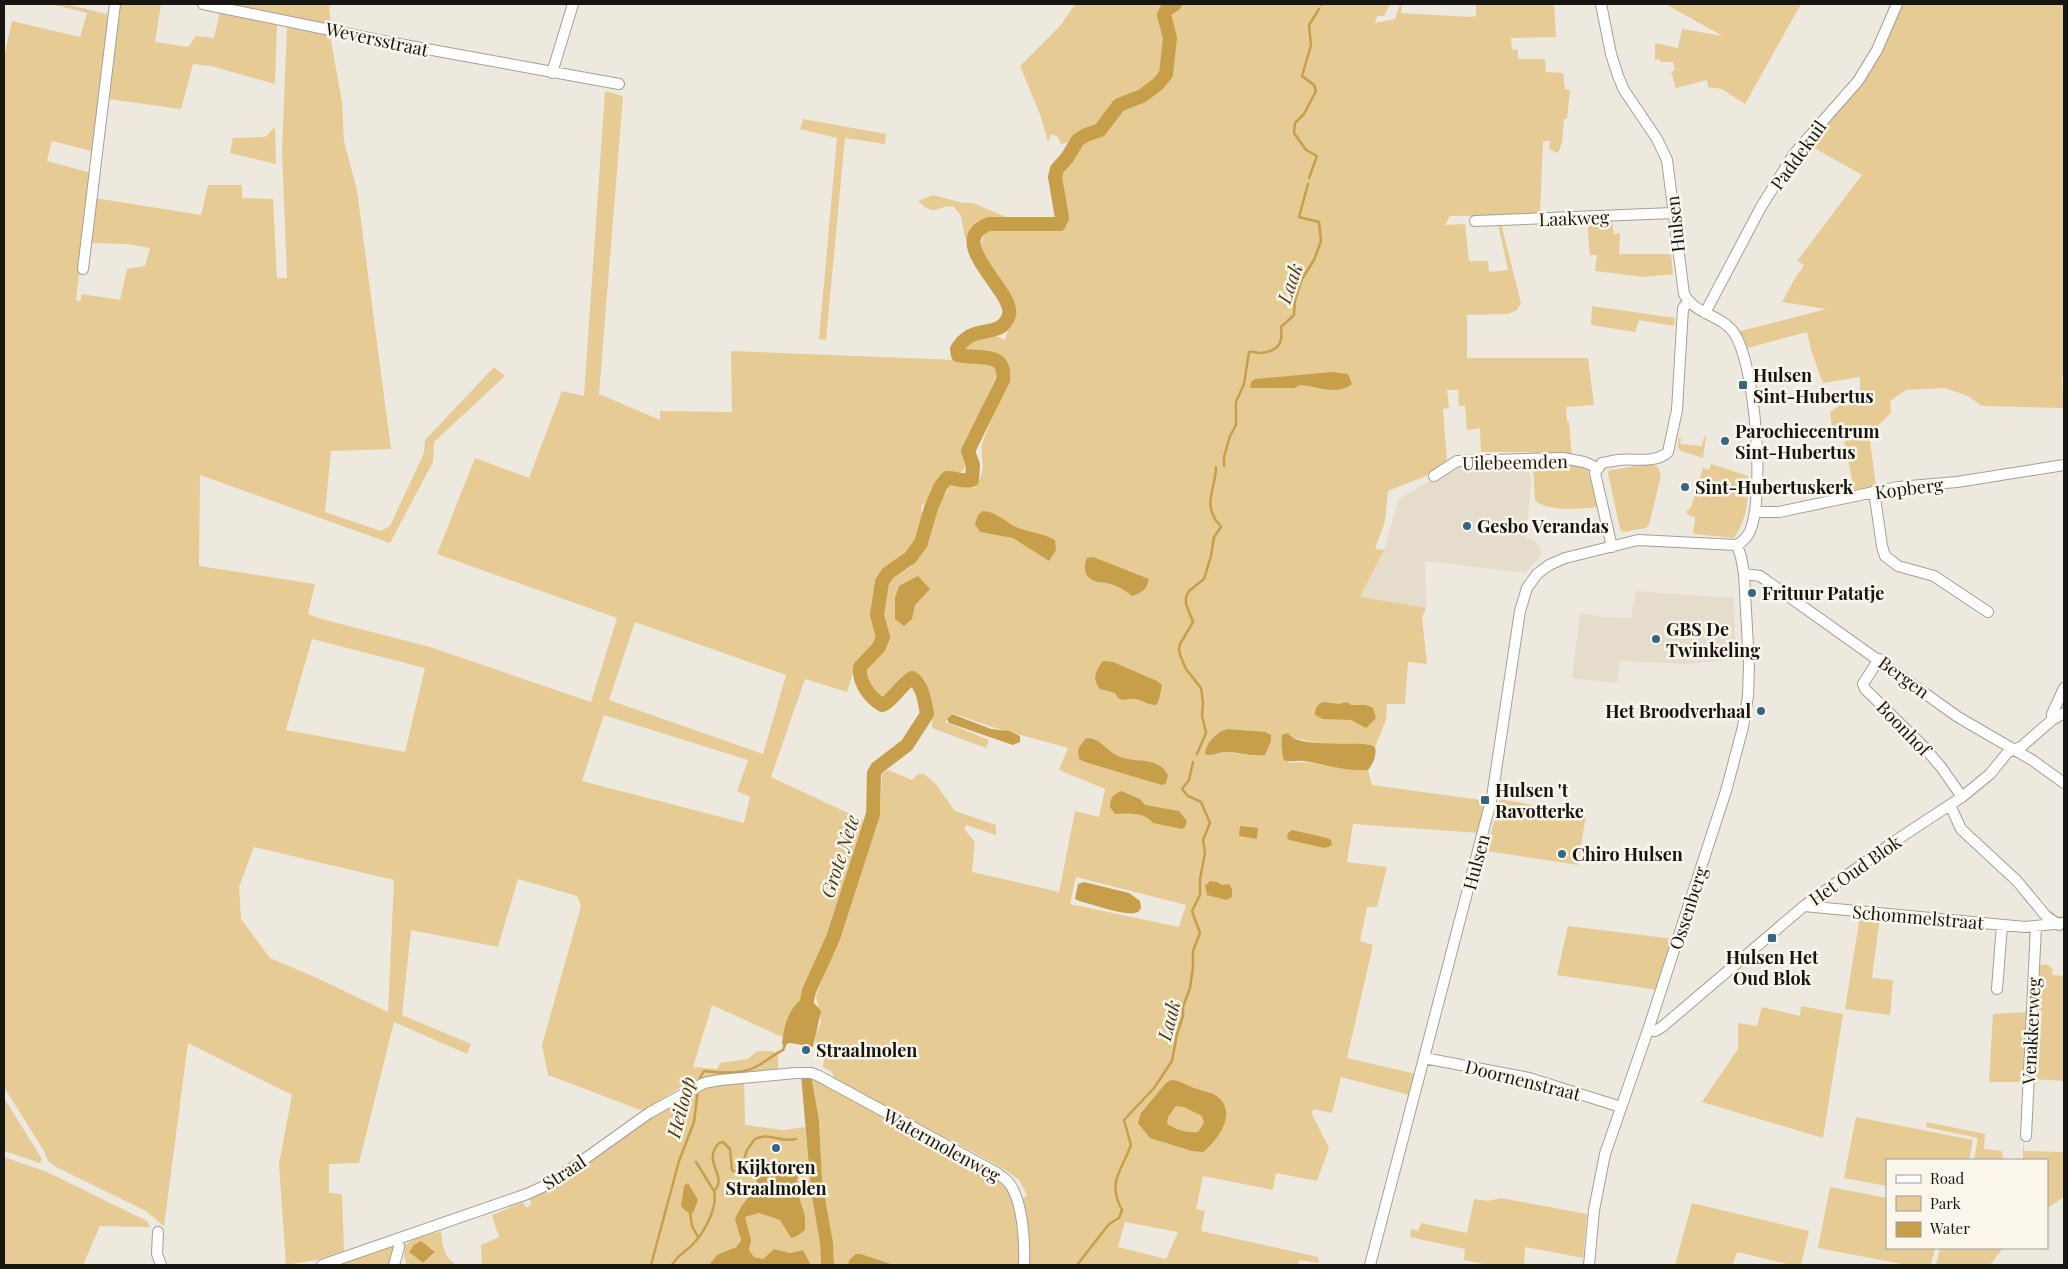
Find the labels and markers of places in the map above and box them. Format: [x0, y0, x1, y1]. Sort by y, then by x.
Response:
place label: Hulsen Sint-Hubertus [1753, 363, 1874, 408]
marker: Hulsen Sint-Hubertus [1737, 379, 1749, 391]
place label: Parochiecentrum Sint-Hubertus [1735, 419, 1880, 464]
marker: Parochiecentrum Sint-Hubertus [1719, 435, 1731, 447]
place label: Sint-Hubertuskerk [1695, 475, 1854, 499]
marker: Sint-Hubertuskerk [1679, 481, 1691, 493]
place label: Gesbo Verandas [1477, 514, 1609, 538]
marker: Gesbo Verandas [1461, 520, 1473, 532]
place label: Frituur Patatje [1762, 581, 1884, 605]
marker: Frituur Patatje [1746, 587, 1758, 599]
place label: GBS De Twinkeling [1666, 617, 1760, 662]
marker: GBS De Twinkeling [1650, 633, 1662, 645]
place label: Het Broodverhaal [1605, 699, 1751, 723]
marker: Het Broodverhaal [1755, 705, 1767, 717]
place label: Hulsen 't Ravotterke [1495, 778, 1584, 823]
marker: Hulsen 't Ravotterke [1479, 794, 1491, 806]
place label: Chiro Hulsen [1572, 842, 1683, 866]
marker: Chiro Hulsen [1556, 848, 1568, 860]
marker: Hulsen Het Oud Blok [1766, 932, 1778, 944]
place label: Hulsen Het Oud Blok [1726, 945, 1819, 990]
place label: Straalmolen [816, 1038, 917, 1062]
marker: Straalmolen [800, 1044, 812, 1056]
marker: Kijktoren Straalmolen [770, 1142, 782, 1154]
place label: Kijktoren Straalmolen [725, 1155, 827, 1200]

